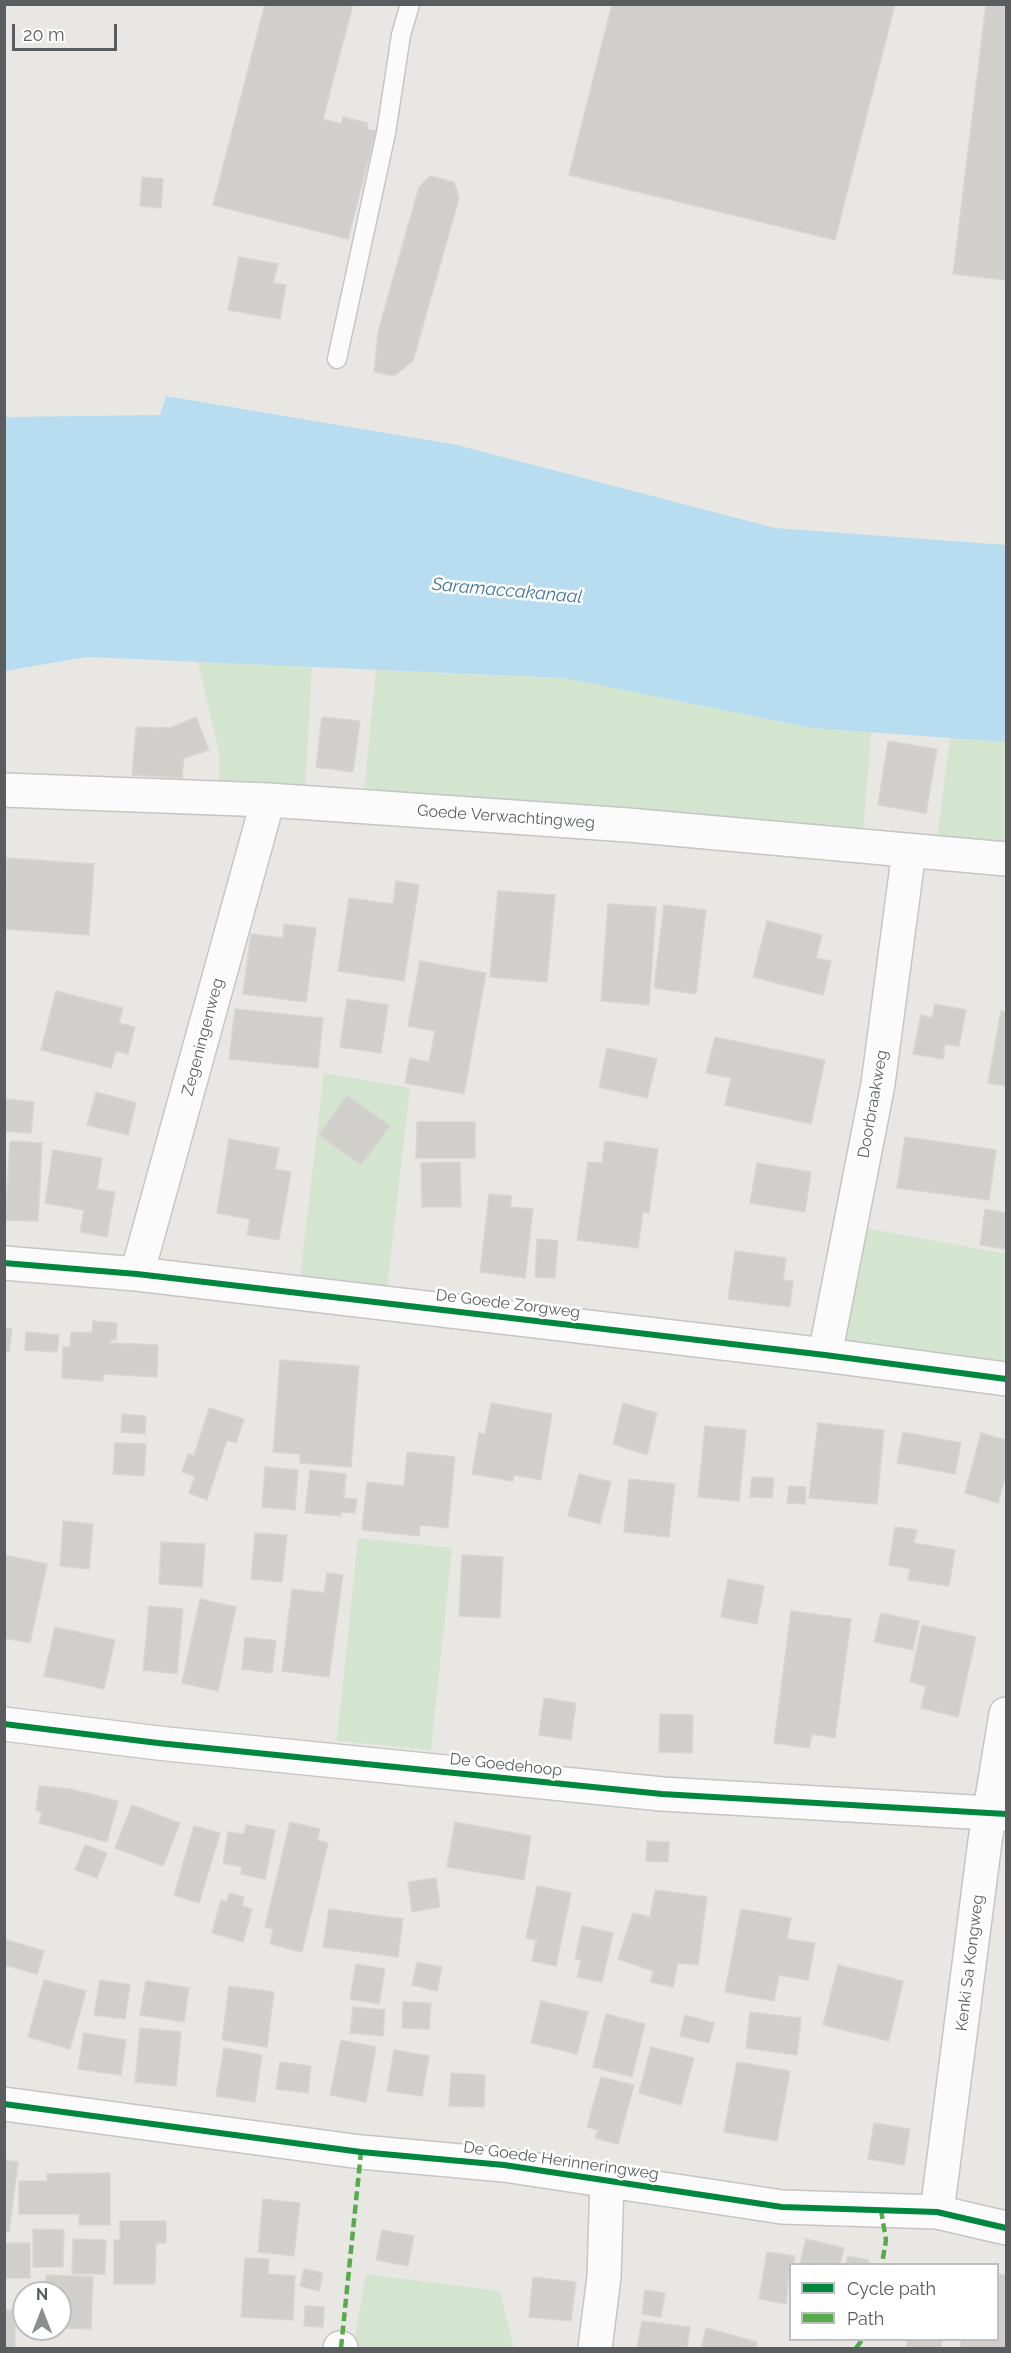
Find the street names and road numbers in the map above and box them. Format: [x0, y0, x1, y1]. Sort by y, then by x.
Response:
street label: Goede Verwachtingweg [416, 801, 596, 833]
street label: Zegeningenweg [178, 976, 228, 1098]
street label: Doorbraakweg [854, 1048, 892, 1160]
street label: De Goede Zorgweg [435, 1286, 581, 1322]
street label: De Goedehoop [449, 1750, 563, 1780]
street label: Kenki Sa Kongweg [952, 1894, 988, 2032]
street label: De Goede Herinneringweg [462, 2138, 660, 2184]

